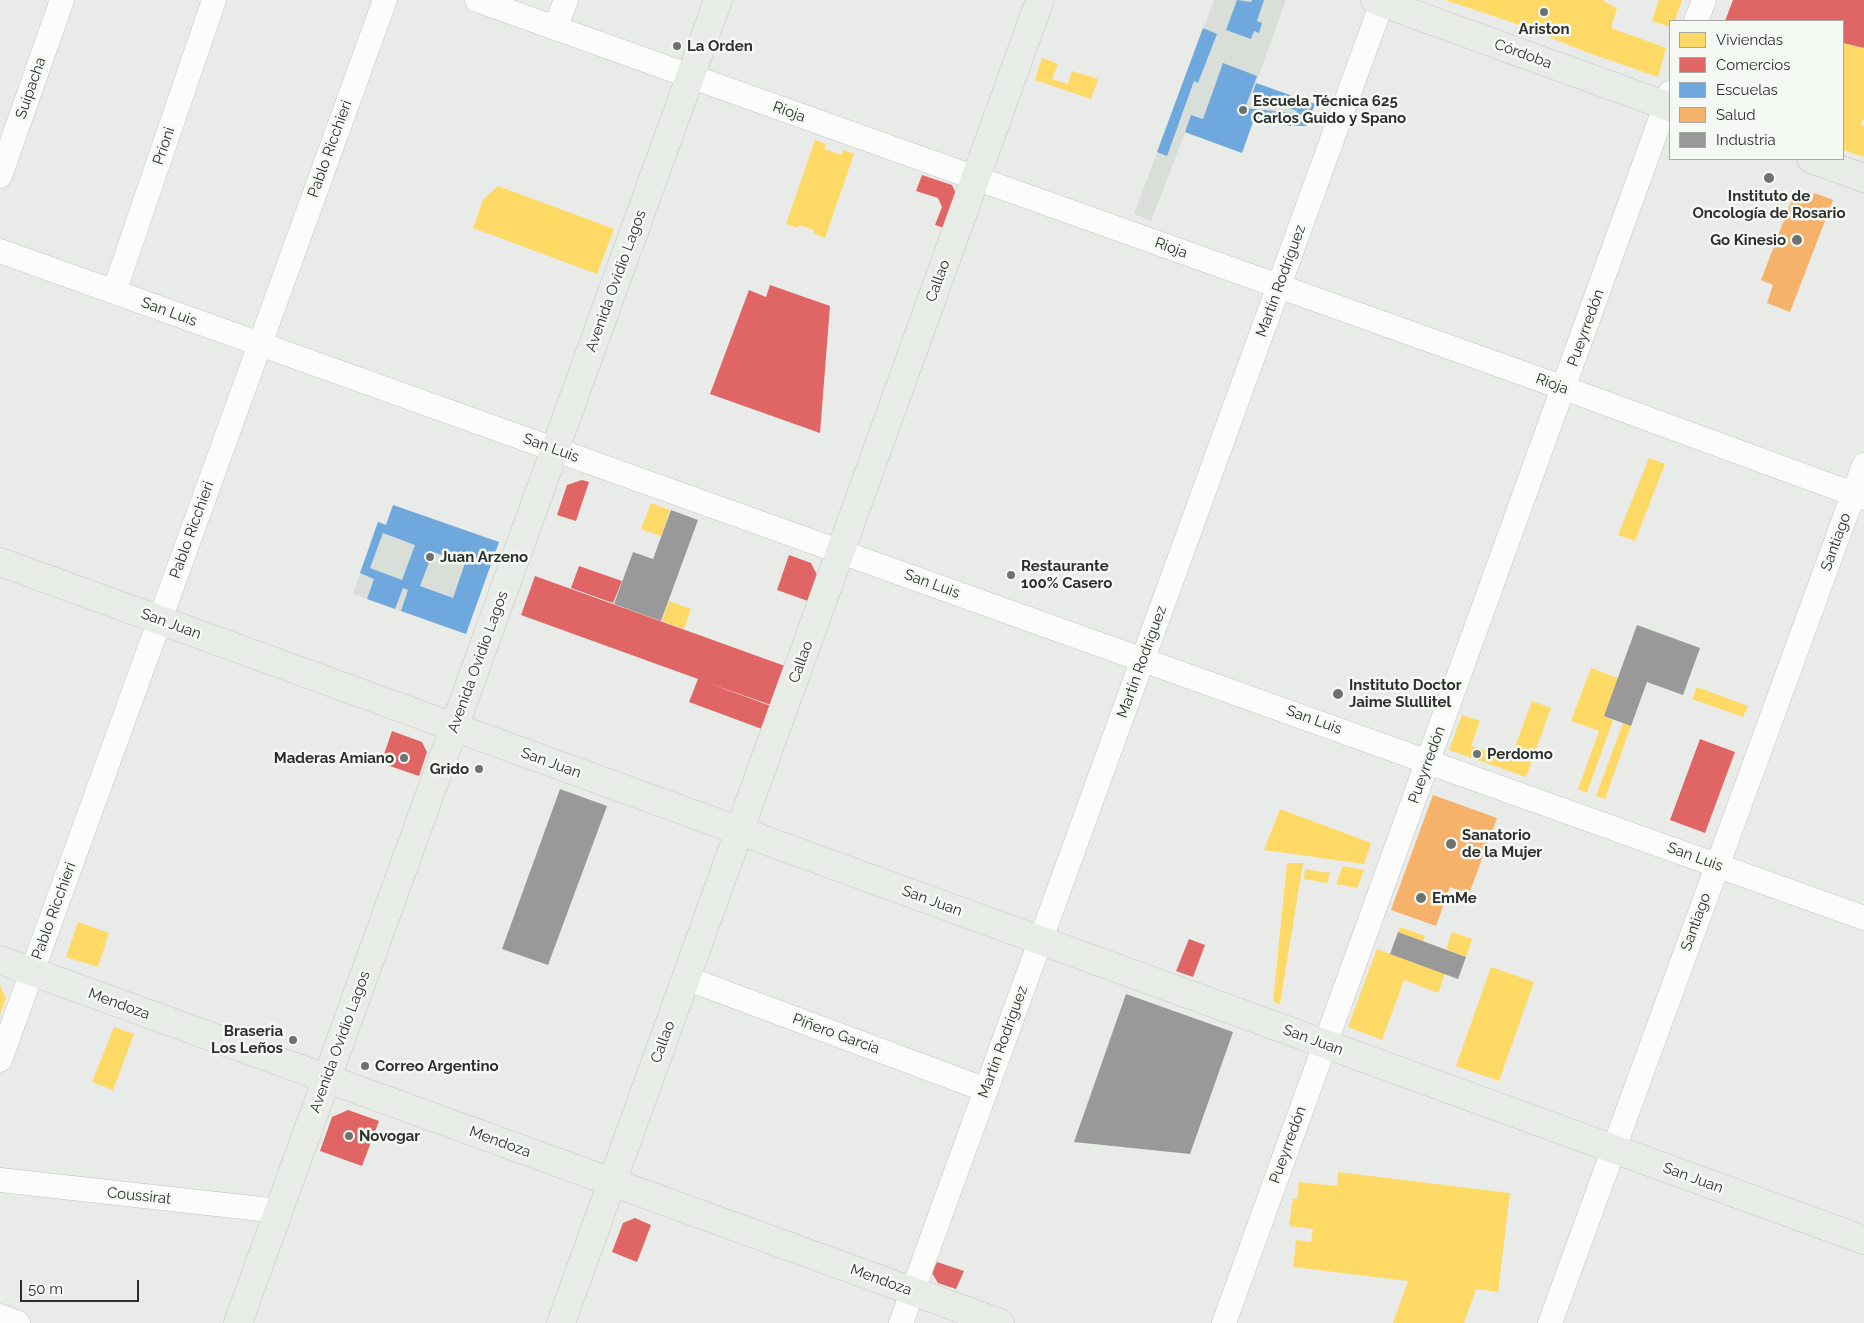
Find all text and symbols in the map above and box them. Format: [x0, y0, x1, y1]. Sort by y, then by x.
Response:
marker: Ariston [1538, 6, 1550, 18]
place label: Ariston [1519, 20, 1569, 38]
legend [1669, 20, 1844, 160]
text: Viviendas [1716, 31, 1783, 49]
street label: Córdoba [1492, 35, 1554, 73]
place label: La Orden [687, 37, 753, 55]
marker: La Orden [671, 40, 683, 52]
street label: Suipacha [12, 55, 50, 121]
text: Comercios [1716, 56, 1791, 74]
text: Escuelas [1716, 81, 1778, 99]
place label: Escuela Técnica 625 Carlos Guido y Spano [1253, 92, 1406, 127]
street label: Pablo Ricchieri [304, 98, 356, 200]
street label: Rioja [770, 98, 808, 126]
marker: Escuela Técnica 625 Carlos Guido y Spano [1237, 104, 1249, 116]
text: Salud [1716, 106, 1756, 124]
street label: Prioni [149, 125, 179, 167]
text: Industria [1716, 131, 1776, 149]
marker: Instituto de Oncología de Rosario [1762, 171, 1776, 185]
place label: Instituto de Oncología de Rosario [1693, 187, 1845, 222]
street label: Avenida Ovidio Lagos [582, 208, 650, 354]
street label: Martín Rodríguez [1252, 222, 1310, 340]
place label: Go Kinesio [1710, 231, 1786, 249]
marker: Go Kinesio [1790, 233, 1804, 247]
street label: Rioja [1152, 234, 1190, 262]
street label: Callao [922, 257, 954, 305]
street label: Pueyrredón [1564, 287, 1608, 369]
street label: San Luis [139, 294, 199, 330]
street label: Rioja [1533, 370, 1571, 398]
street label: San Luis [521, 430, 581, 466]
street label: Pablo Ricchieri [166, 479, 218, 581]
street label: Santiago [1817, 510, 1855, 574]
place label: Juan Arzeno [440, 548, 528, 566]
marker: Juan Arzeno [424, 551, 436, 563]
place label: Restaurante 100% Casero [1021, 557, 1112, 592]
street label: San Luis [902, 566, 962, 602]
marker: Restaurante 100% Casero [1005, 569, 1017, 581]
street label: Avenida Ovidio Lagos [444, 589, 512, 735]
street label: Martín Rodríguez [1113, 603, 1171, 721]
street label: San Juan [138, 605, 204, 643]
street label: Callao [785, 638, 817, 686]
place label: Instituto Doctor Jaime Slullitel [1349, 676, 1462, 711]
marker: Instituto Doctor Jaime Slullitel [1331, 687, 1345, 701]
street label: San Luis [1284, 702, 1344, 738]
street label: Pueyrredón [1405, 724, 1449, 806]
street label: San Juan [518, 744, 584, 782]
place label: Perdomo [1487, 745, 1553, 763]
marker: Perdomo [1471, 748, 1483, 760]
place label: Maderas Amiano [274, 749, 394, 767]
marker: Maderas Amiano [398, 752, 410, 764]
place label: Grido [430, 760, 469, 778]
marker: Grido [473, 763, 485, 775]
place label: Sanatorio de la Mujer [1462, 826, 1542, 861]
marker: Sanatorio de la Mujer [1444, 837, 1458, 851]
street label: San Luis [1665, 839, 1725, 875]
street label: Pablo Ricchieri [28, 860, 80, 962]
street label: San Juan [899, 882, 965, 920]
place label: EmMe [1432, 889, 1477, 907]
street label: Santiago [1677, 890, 1715, 954]
marker: EmMe [1414, 891, 1428, 905]
street label: Avenida Ovidio Lagos [306, 969, 374, 1115]
street label: Martín Rodríguez [974, 983, 1032, 1101]
street label: Mendoza [86, 985, 152, 1023]
street label: Piñero García [790, 1010, 882, 1058]
street label: Callao [647, 1018, 679, 1066]
street label: San Juan [1280, 1021, 1346, 1059]
place label: Braseria Los Leños [211, 1022, 283, 1057]
marker: Braseria Los Leños [287, 1034, 299, 1046]
place label: Correo Argentino [375, 1057, 499, 1075]
marker: Correo Argentino [359, 1060, 371, 1072]
street label: Pueyrredón [1266, 1104, 1310, 1186]
street label: Mendoza [467, 1123, 533, 1161]
place label: Novogar [359, 1127, 420, 1145]
marker: Novogar [343, 1130, 355, 1142]
street label: San Juan [1660, 1159, 1726, 1197]
street label: Coussirat [106, 1184, 172, 1208]
street label: Mendoza [848, 1261, 914, 1299]
scale bar [22, 1270, 141, 1302]
text: 50 m [28, 1280, 63, 1298]

